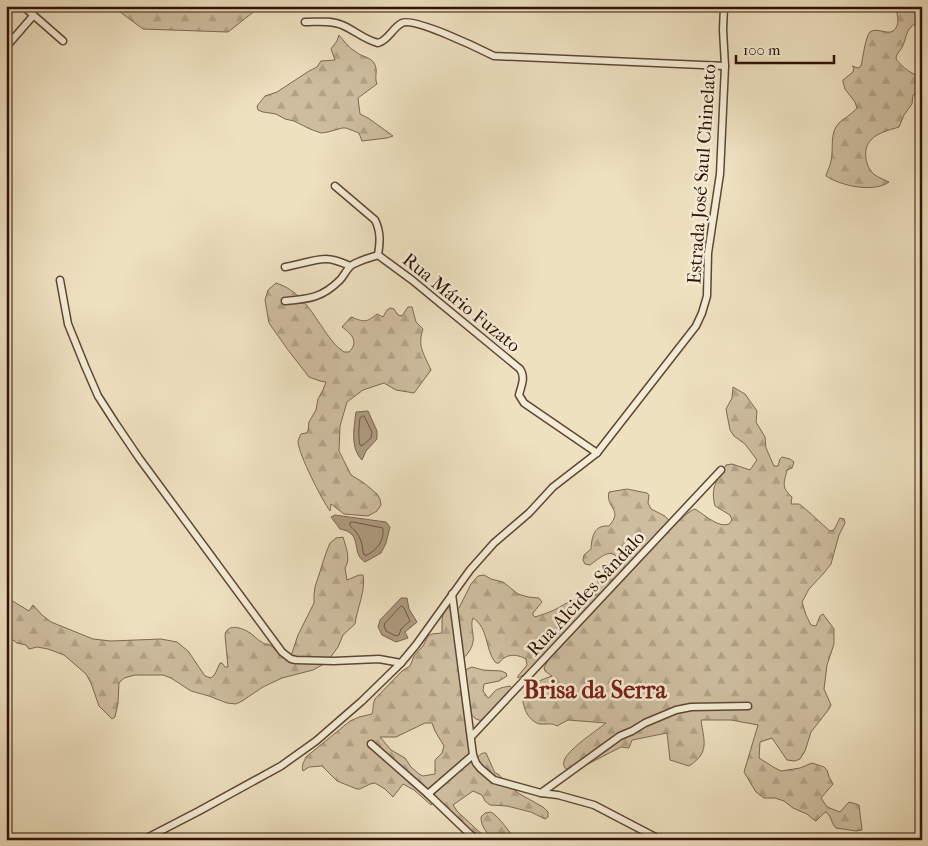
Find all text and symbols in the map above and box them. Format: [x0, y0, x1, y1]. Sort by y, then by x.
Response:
scale bar [736, 32, 833, 64]
text: 100 m [743, 41, 781, 59]
street label: Estrada José Saul Chinelato [683, 63, 721, 285]
street label: Rua Mário Fuzato [398, 249, 525, 357]
street label: Rua Alcides Sândalo [522, 526, 649, 661]
district label: Brisa da Serra [523, 676, 667, 704]

